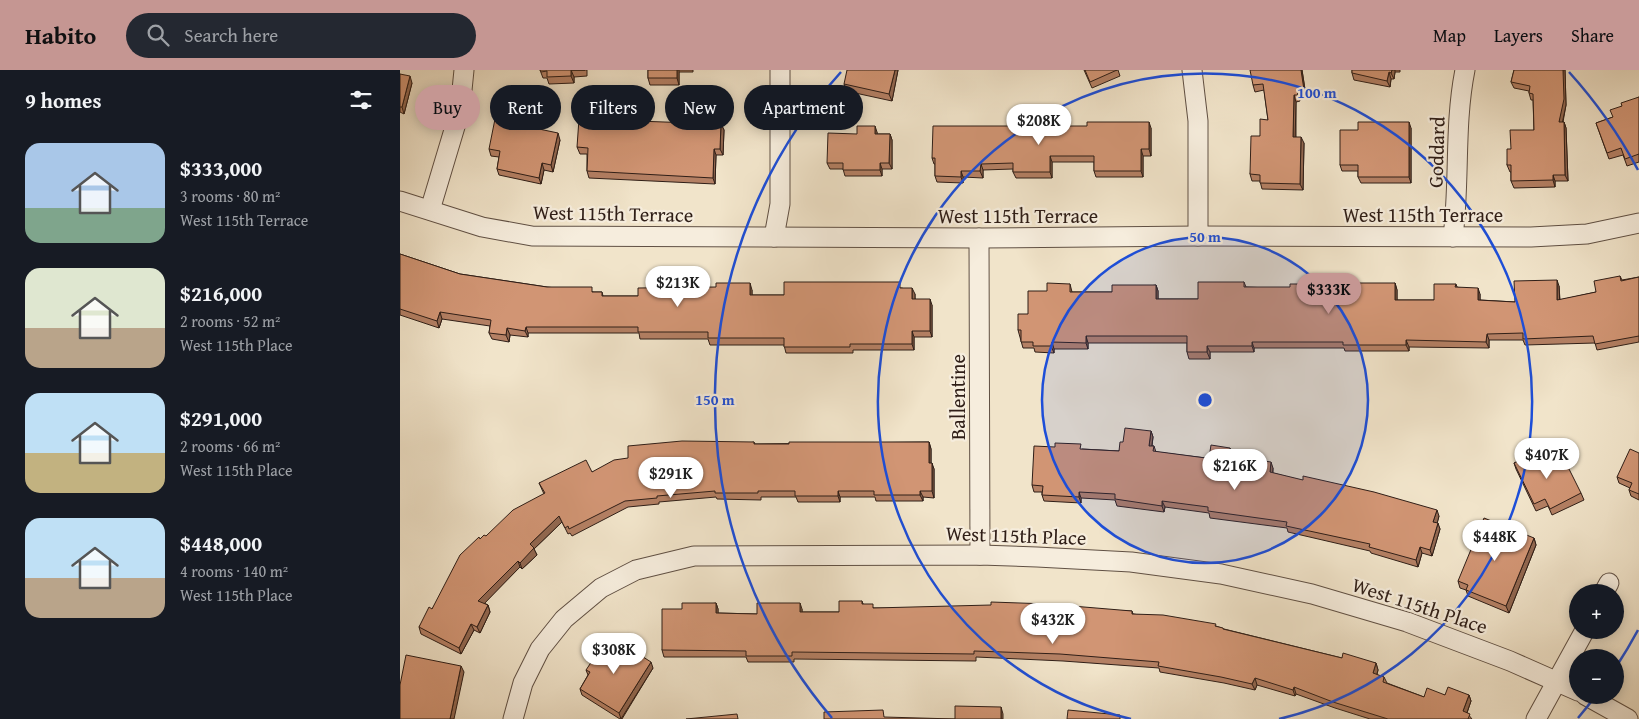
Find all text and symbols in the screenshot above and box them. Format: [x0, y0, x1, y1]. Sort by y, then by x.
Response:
search box [126, 13, 476, 58]
text: Habito [25, 18, 96, 53]
icon: search [144, 21, 172, 49]
text: Search here [184, 21, 278, 49]
text: Map [1433, 22, 1466, 49]
text: Layers [1494, 22, 1543, 49]
text: Share [1571, 22, 1614, 49]
text: 100 m [1297, 82, 1337, 103]
text: 9 homes [25, 85, 101, 116]
chip: Buy [415, 85, 480, 130]
chip: Rent [490, 85, 561, 130]
chip: Filters [571, 85, 655, 130]
chip: New [665, 85, 734, 130]
chip: Apartment [744, 85, 863, 130]
icon: filters [347, 86, 375, 114]
pin: $208K [1004, 104, 1074, 146]
text: $208K [1017, 108, 1061, 132]
street label: Goddard [1420, 115, 1452, 188]
text: $333,000 [180, 153, 262, 184]
icon: home [65, 163, 125, 223]
text: 3 rooms · 80 m² [180, 184, 280, 208]
street label: West 115th Terrace [533, 197, 693, 229]
street label: West 115th Terrace [1343, 200, 1503, 229]
street label: West 115th Terrace [938, 201, 1098, 230]
text: West 115th Terrace [180, 208, 308, 232]
text: 50 m [1189, 226, 1221, 247]
pin: $213K [643, 266, 713, 308]
text: $213K [656, 270, 700, 294]
pin: $333K [1294, 272, 1364, 315]
text: $333K [1307, 277, 1351, 301]
text: $216,000 [180, 278, 262, 309]
icon: home [65, 288, 125, 348]
text: 2 rooms · 52 m² [180, 309, 280, 333]
text: West 115th Place [180, 333, 293, 357]
street label: Ballentine [943, 354, 972, 440]
text: 150 m [695, 389, 735, 410]
centre of rings [1196, 391, 1214, 409]
text: $291,000 [180, 403, 262, 434]
icon: home [65, 413, 125, 473]
text: 2 rooms · 66 m² [180, 434, 280, 458]
pin: $407K [1512, 438, 1582, 480]
text: $407K [1525, 442, 1569, 466]
pin: $216K [1200, 448, 1270, 491]
text: $216K [1213, 453, 1257, 477]
pin: $291K [636, 456, 706, 499]
text: West 115th Place [180, 458, 293, 482]
text: $291K [649, 461, 693, 485]
street label: West 115th Place [945, 518, 1087, 552]
pin: $448K [1460, 520, 1530, 562]
text: $448K [1473, 524, 1517, 548]
text: $448,000 [180, 528, 262, 559]
icon: home [65, 538, 125, 598]
text: 4 rooms · 140 m² [180, 559, 288, 583]
street label: West 115th Place [1349, 569, 1491, 641]
text: West 115th Place [180, 583, 293, 607]
map controls [1569, 584, 1624, 704]
button: + [1569, 584, 1624, 639]
pin: $432K [1018, 602, 1088, 645]
text: $432K [1031, 607, 1075, 631]
pin: $308K [579, 632, 649, 675]
text: $308K [592, 637, 636, 661]
button: − [1569, 649, 1624, 704]

